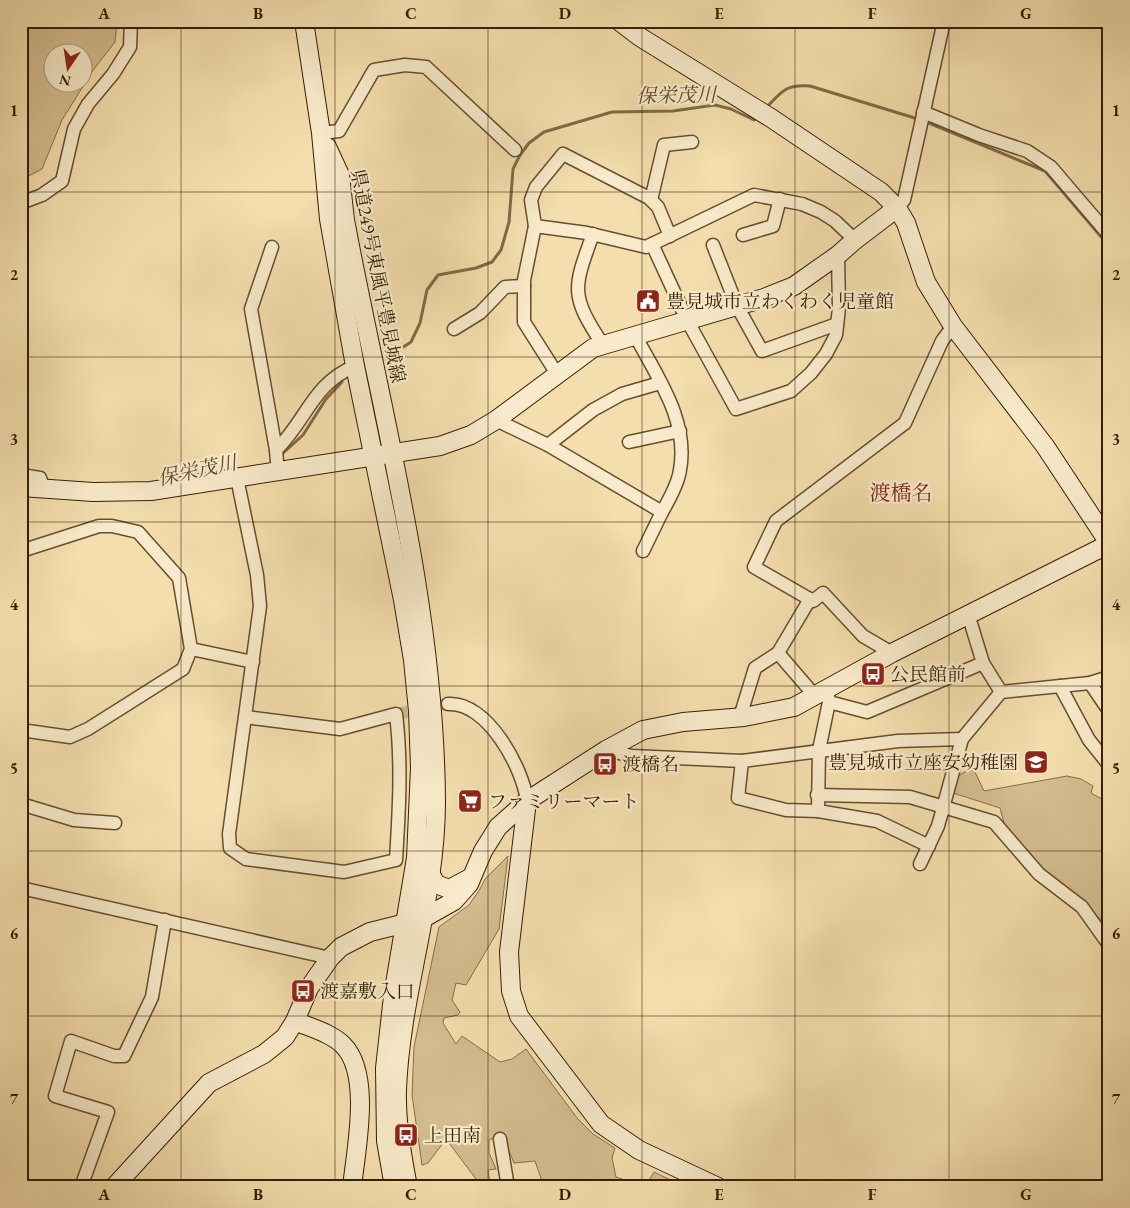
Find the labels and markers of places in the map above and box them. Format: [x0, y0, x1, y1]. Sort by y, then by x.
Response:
public building icon: 豊見城市立わくわく児童館 [635, 288, 661, 314]
place label: 豊見城市立わくわく児童館 [666, 289, 894, 314]
bus stop icon: 公民館前 [860, 661, 886, 687]
place label: 公民館前 [890, 662, 966, 687]
school or university icon: 豊見城市立座安幼稚園 [1023, 749, 1049, 775]
place label: 豊見城市立座安幼稚園 [828, 750, 1018, 775]
bus stop icon: 渡橋名 [592, 751, 618, 777]
place label: 渡橋名 [622, 752, 679, 777]
supermarket icon: ファミリーマート [457, 788, 483, 814]
place label: ファミリーマート [488, 789, 640, 814]
bus stop icon: 渡嘉敷入口 [290, 978, 316, 1004]
place label: 渡嘉敷入口 [320, 979, 415, 1004]
bus stop icon: 上田南 [393, 1122, 419, 1148]
place label: 上田南 [424, 1123, 481, 1148]

